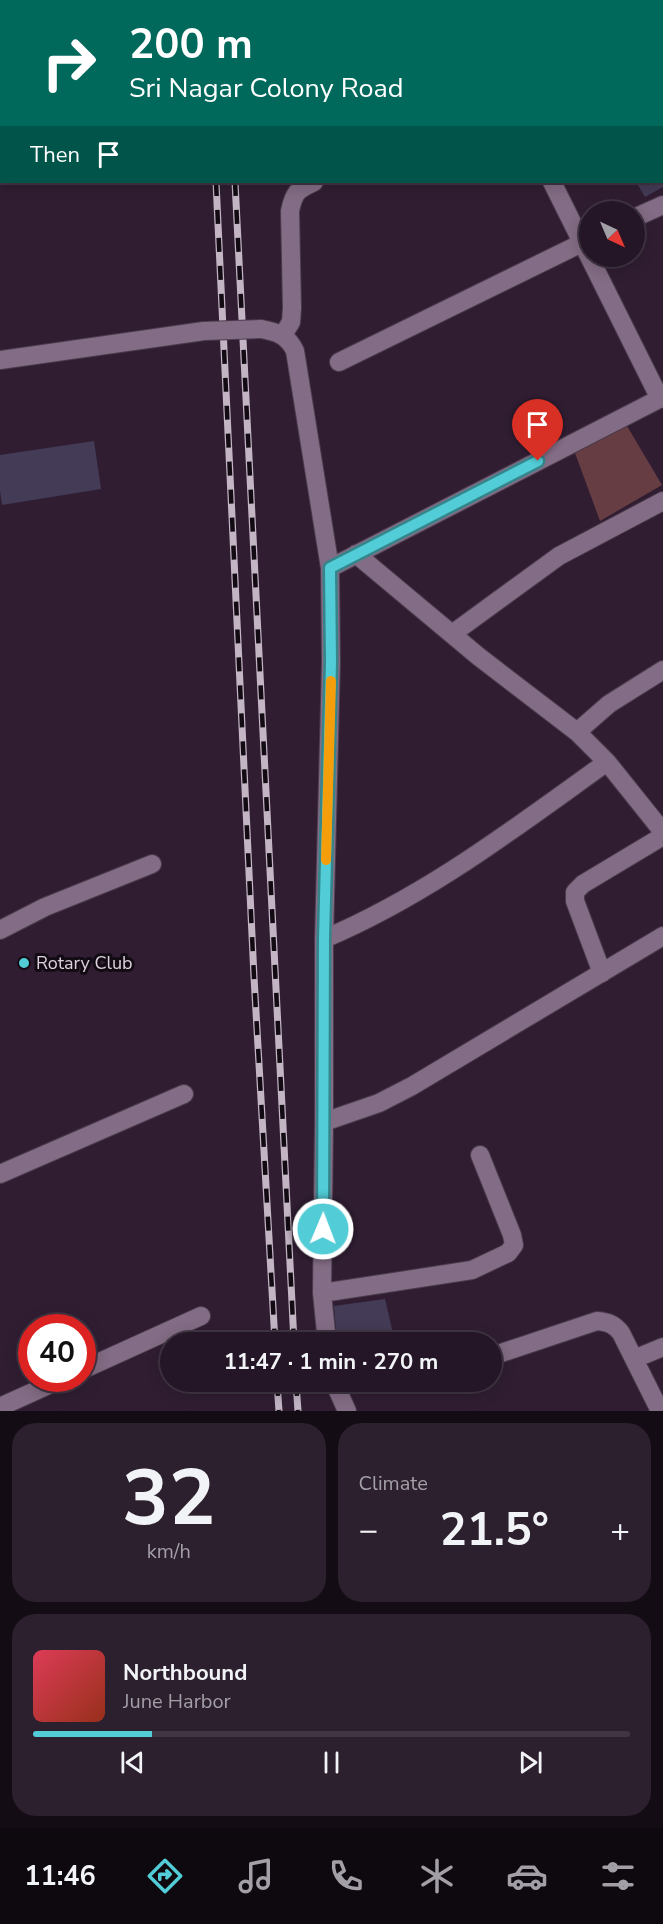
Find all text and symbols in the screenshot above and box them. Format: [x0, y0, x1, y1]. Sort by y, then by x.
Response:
text: 200 m [129, 16, 253, 73]
icon: right [30, 24, 108, 102]
text: Sri Nagar Colony Road [129, 70, 403, 107]
icon: arrive [92, 138, 125, 171]
text: Then [30, 140, 80, 170]
north arrow [579, 201, 645, 267]
map controls [579, 201, 645, 267]
pin [512, 399, 563, 461]
icon: arrive [521, 408, 554, 441]
place label: Rotary Club [36, 951, 133, 975]
marker: Rotary Club [17, 956, 31, 970]
position arrow [291, 1197, 355, 1261]
speed limit sign: 40 [18, 1314, 96, 1392]
text: 11:47 · 1 min · 270 m [224, 1347, 438, 1377]
text: 32 [122, 1445, 216, 1552]
text: Climate [359, 1470, 428, 1497]
text: 21.5° [440, 1500, 549, 1561]
text: − [359, 1508, 378, 1553]
text: + [610, 1508, 630, 1553]
text: km/h [147, 1538, 191, 1565]
text: Northbound [123, 1658, 247, 1688]
text: June Harbor [123, 1688, 231, 1715]
icon: previous [116, 1746, 149, 1779]
icon: pause [315, 1746, 348, 1779]
icon: next [514, 1746, 547, 1779]
icon: directions [144, 1855, 186, 1897]
icon: music [235, 1855, 277, 1897]
icon: phone [325, 1855, 367, 1897]
icon: climate [416, 1855, 458, 1897]
icon: car [506, 1855, 548, 1897]
icon: filters [597, 1855, 639, 1897]
text: 11:46 [24, 1858, 96, 1895]

